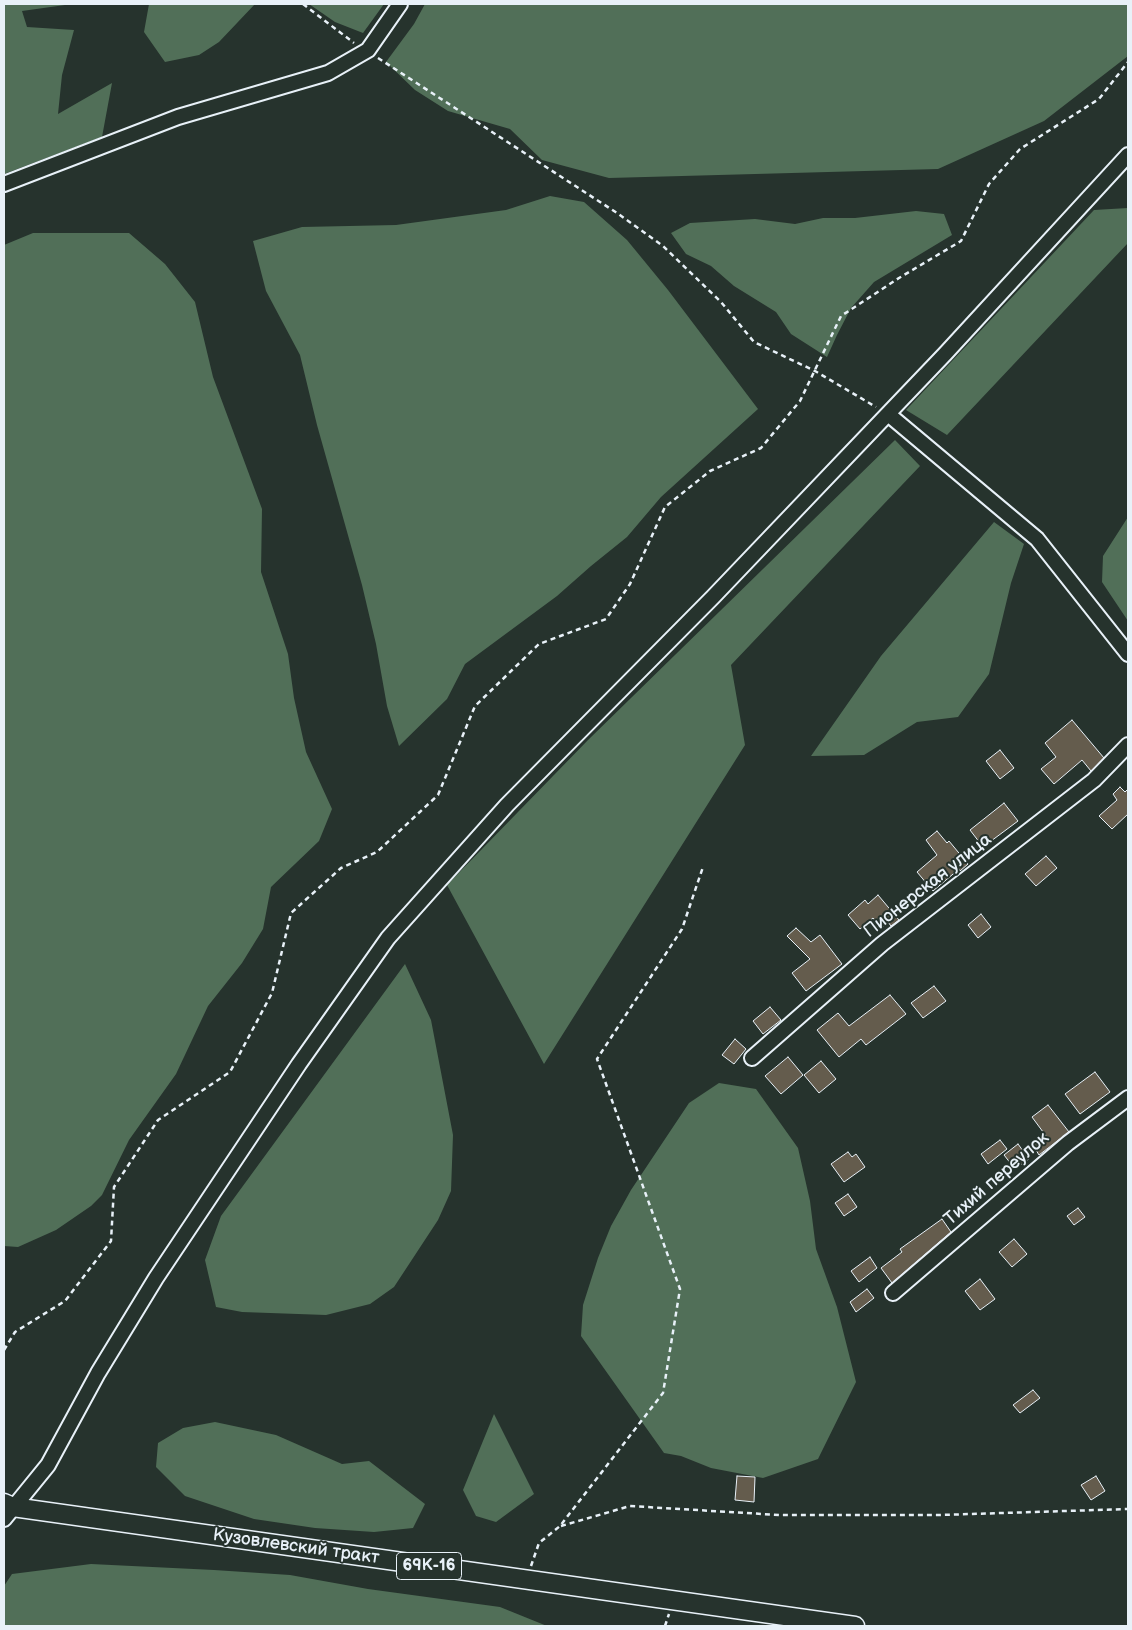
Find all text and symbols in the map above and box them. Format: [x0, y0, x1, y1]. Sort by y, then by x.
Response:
street label: Пионерская улица [860, 829, 996, 943]
street label: Тихий переулок [940, 1128, 1054, 1230]
street label: Кузовлевский тракт [211, 1525, 381, 1569]
road number: 69К-16 [396, 1552, 462, 1580]

